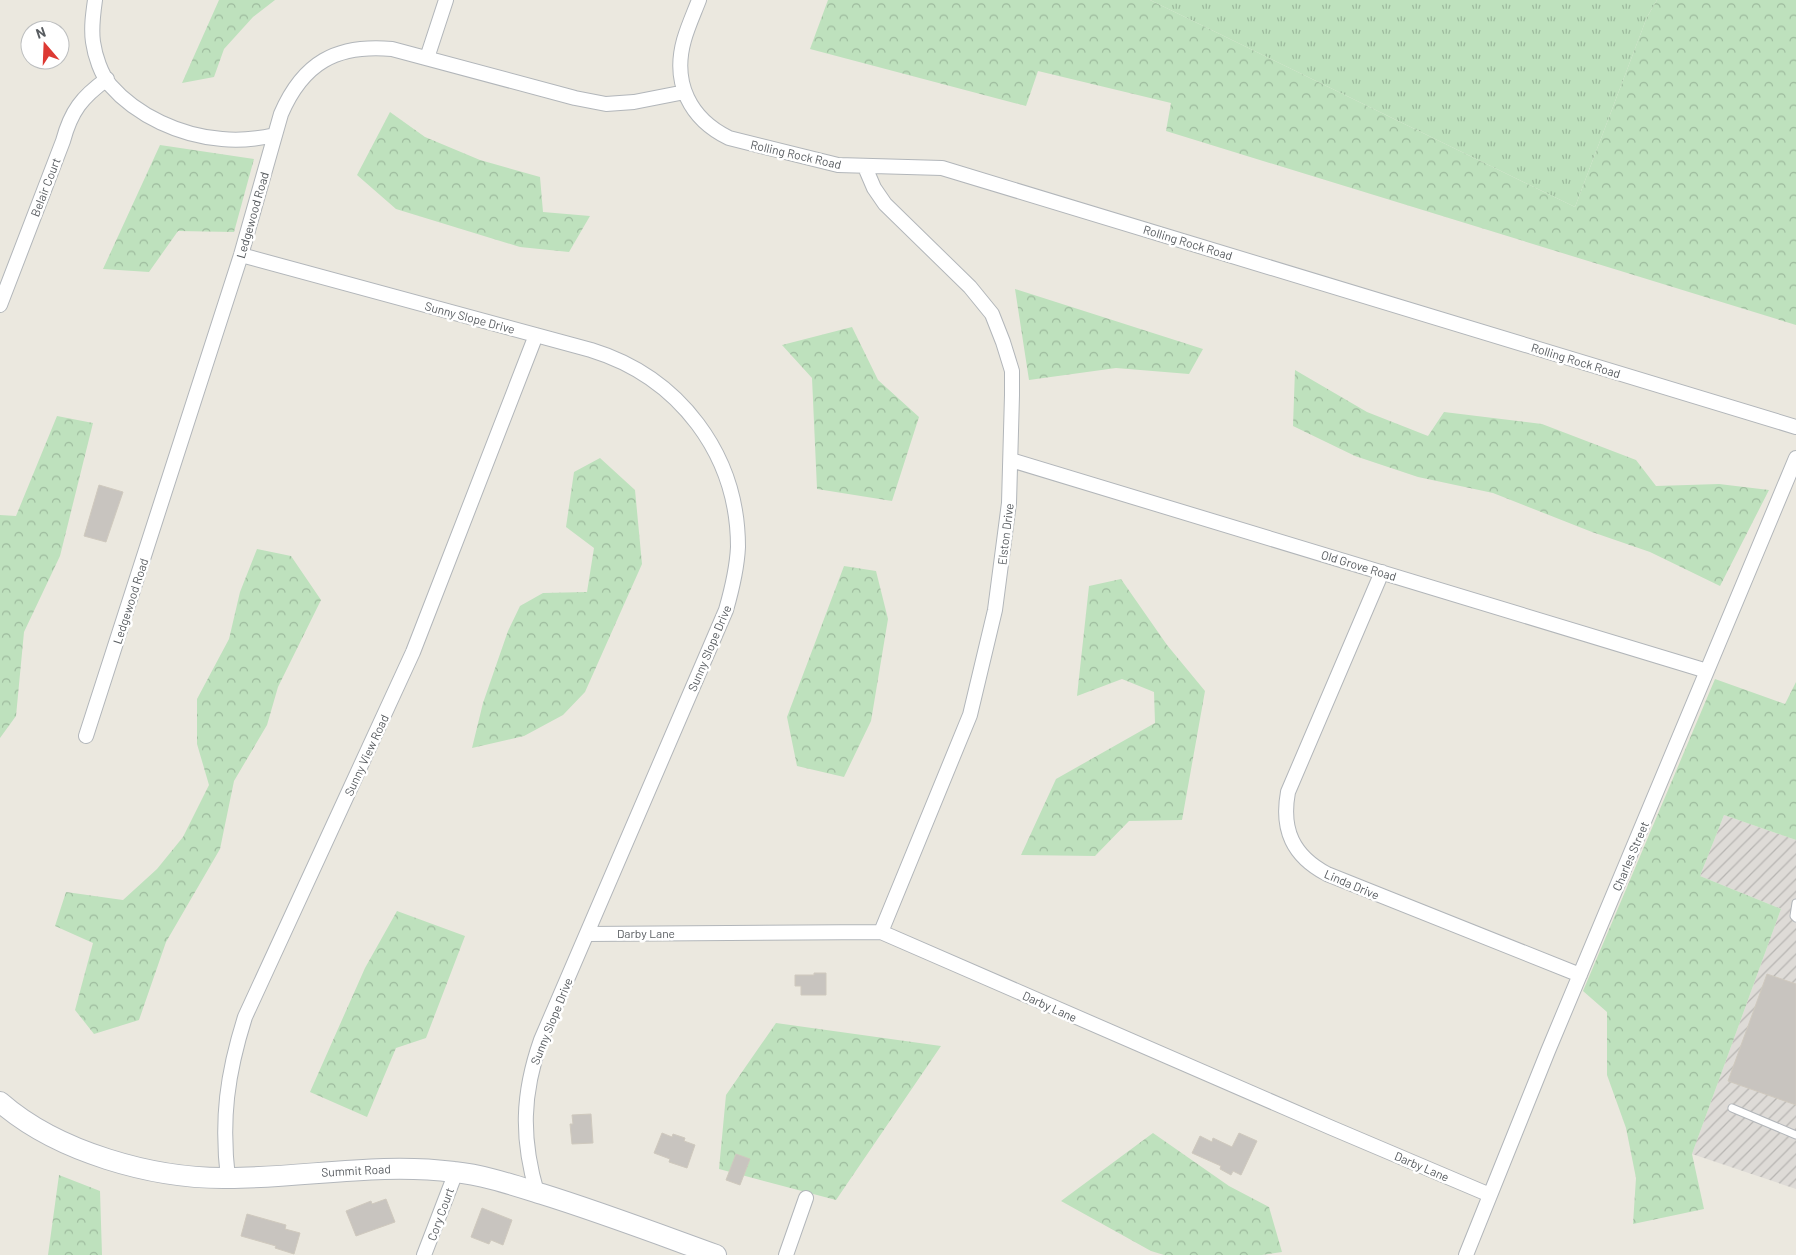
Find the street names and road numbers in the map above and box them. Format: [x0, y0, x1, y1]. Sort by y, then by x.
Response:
street label: Rolling Rock Road [749, 137, 843, 171]
street label: Belair Court [27, 156, 63, 218]
street label: Ledgewood Road [233, 170, 271, 260]
street label: Rolling Rock Road [1142, 222, 1234, 262]
street label: Sunny Slope Drive [423, 298, 517, 336]
street label: Rolling Rock Road [1530, 340, 1622, 380]
street label: Elston Drive [994, 502, 1016, 566]
street label: Old Grove Road [1320, 547, 1398, 583]
street label: Ledgewood Road [110, 556, 150, 646]
street label: Sunny Slope Drive [684, 603, 734, 693]
street label: Sunny View Road [341, 712, 391, 798]
street label: Charles Street [1609, 819, 1651, 893]
street label: Linda Drive [1323, 866, 1381, 902]
street label: Darby Lane [617, 926, 675, 940]
street label: Sunny Slope Drive [527, 975, 575, 1067]
street label: Darby Lane [1021, 988, 1079, 1024]
street label: Darby Lane [1393, 1148, 1451, 1184]
street label: Summit Road [321, 1161, 391, 1179]
street label: Cory Court [424, 1185, 456, 1243]

